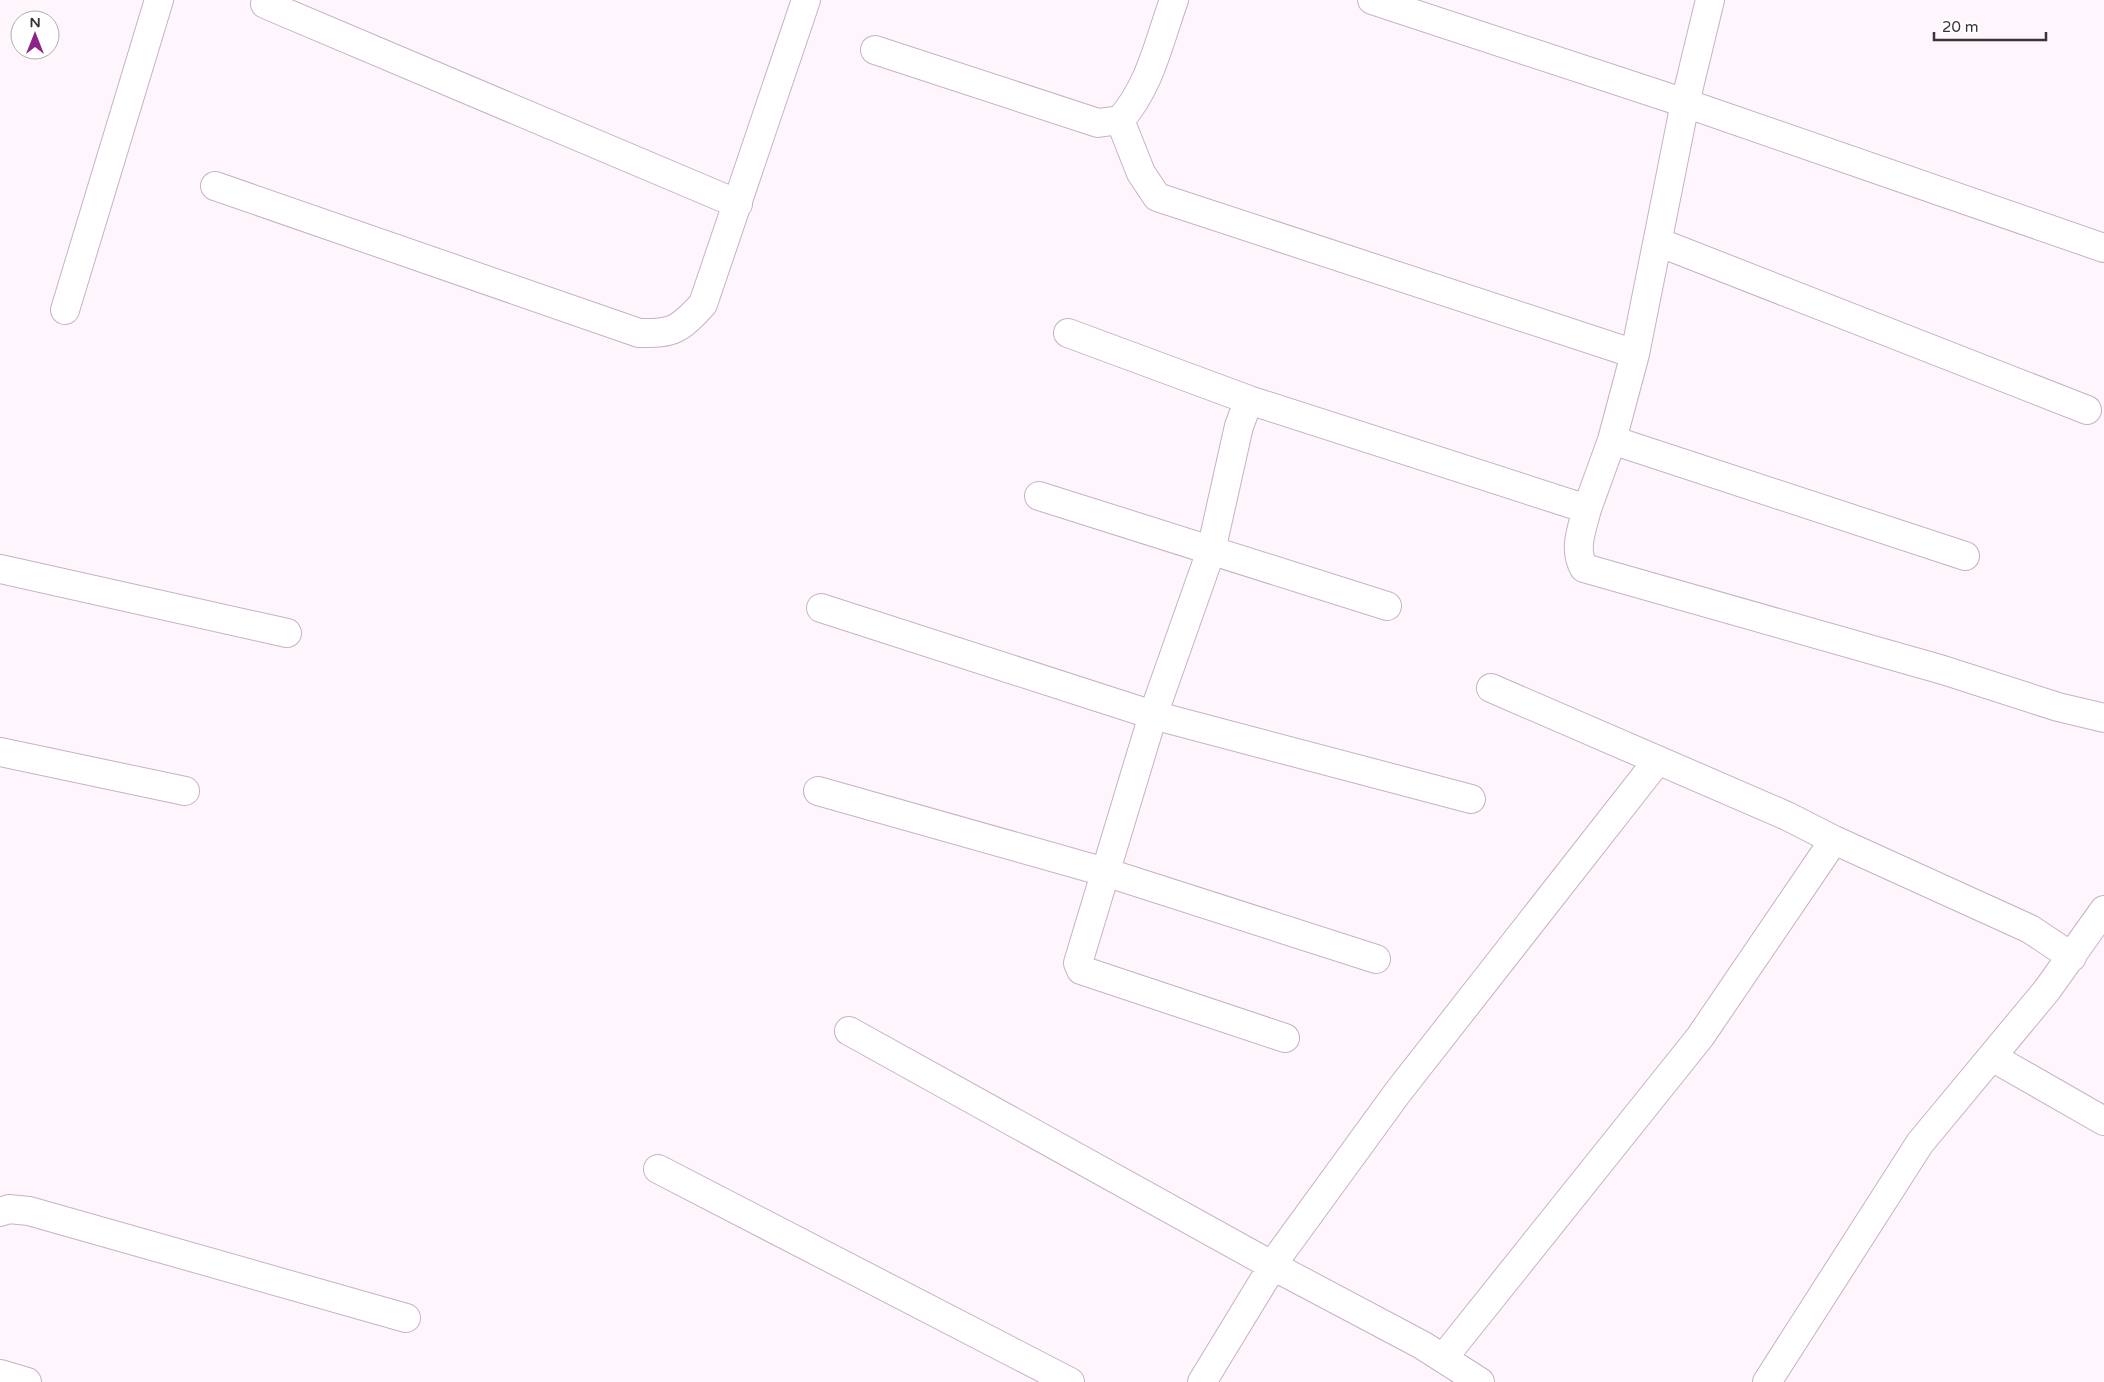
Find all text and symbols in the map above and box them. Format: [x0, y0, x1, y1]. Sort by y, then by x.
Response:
north arrow [10, 10, 60, 60]
scale bar [1934, 10, 2046, 42]
text: N [29, 14, 41, 31]
text: 20 m [1942, 18, 1979, 36]

